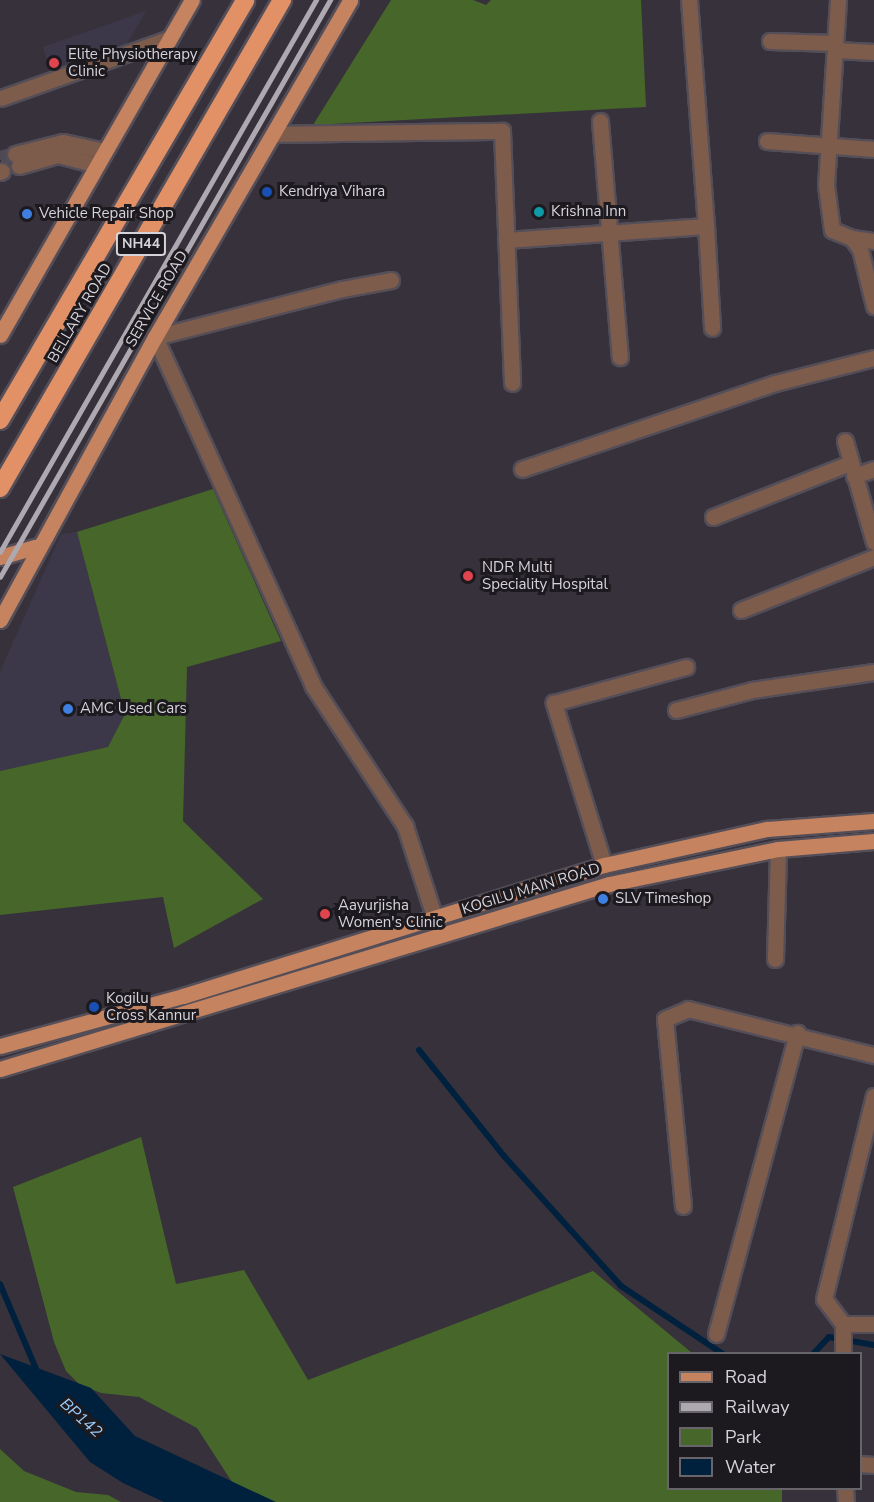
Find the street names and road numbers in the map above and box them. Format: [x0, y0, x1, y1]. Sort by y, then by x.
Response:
road number: NH44 [116, 233, 166, 255]
street label: SERVICE ROAD [122, 248, 192, 350]
street label: BELLARY ROAD [44, 260, 116, 366]
street label: KOGILU MAIN ROAD [460, 859, 602, 919]

